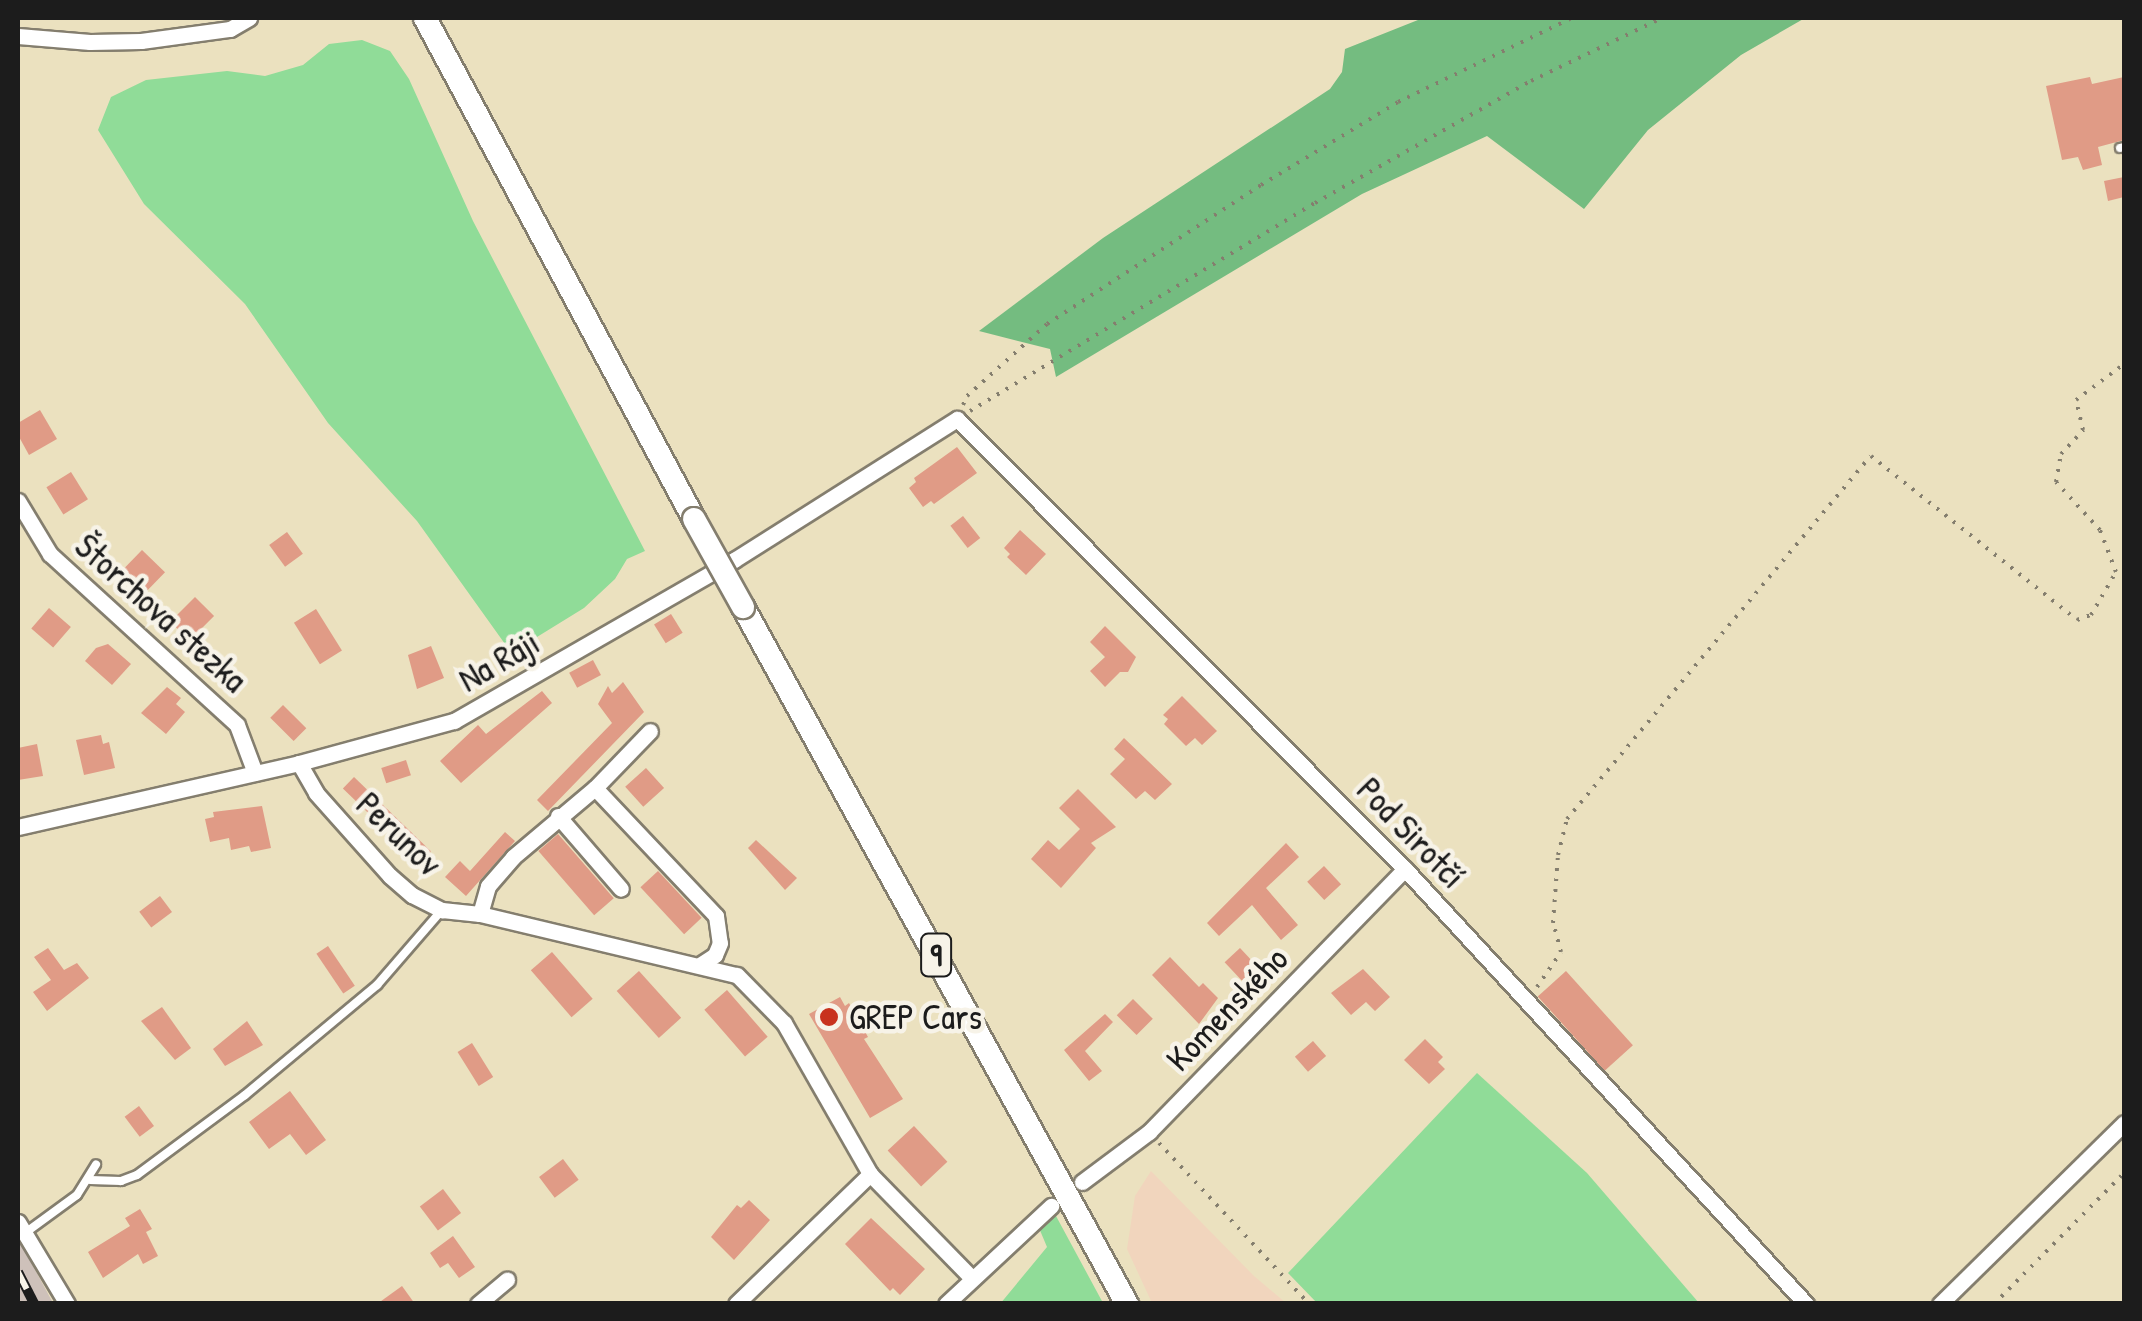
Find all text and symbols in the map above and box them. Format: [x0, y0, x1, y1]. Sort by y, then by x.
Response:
street label: Štorchova stezka [66, 525, 256, 701]
street label: Na Ráji [451, 621, 547, 701]
street label: Pod Sirotčí [1348, 769, 1474, 897]
street label: Perunov [348, 783, 450, 885]
road number: 9 [918, 928, 954, 982]
street label: Komenského [1157, 938, 1297, 1080]
place label: GREP Cars [849, 996, 982, 1038]
marker: GREP Cars [818, 1006, 840, 1028]

